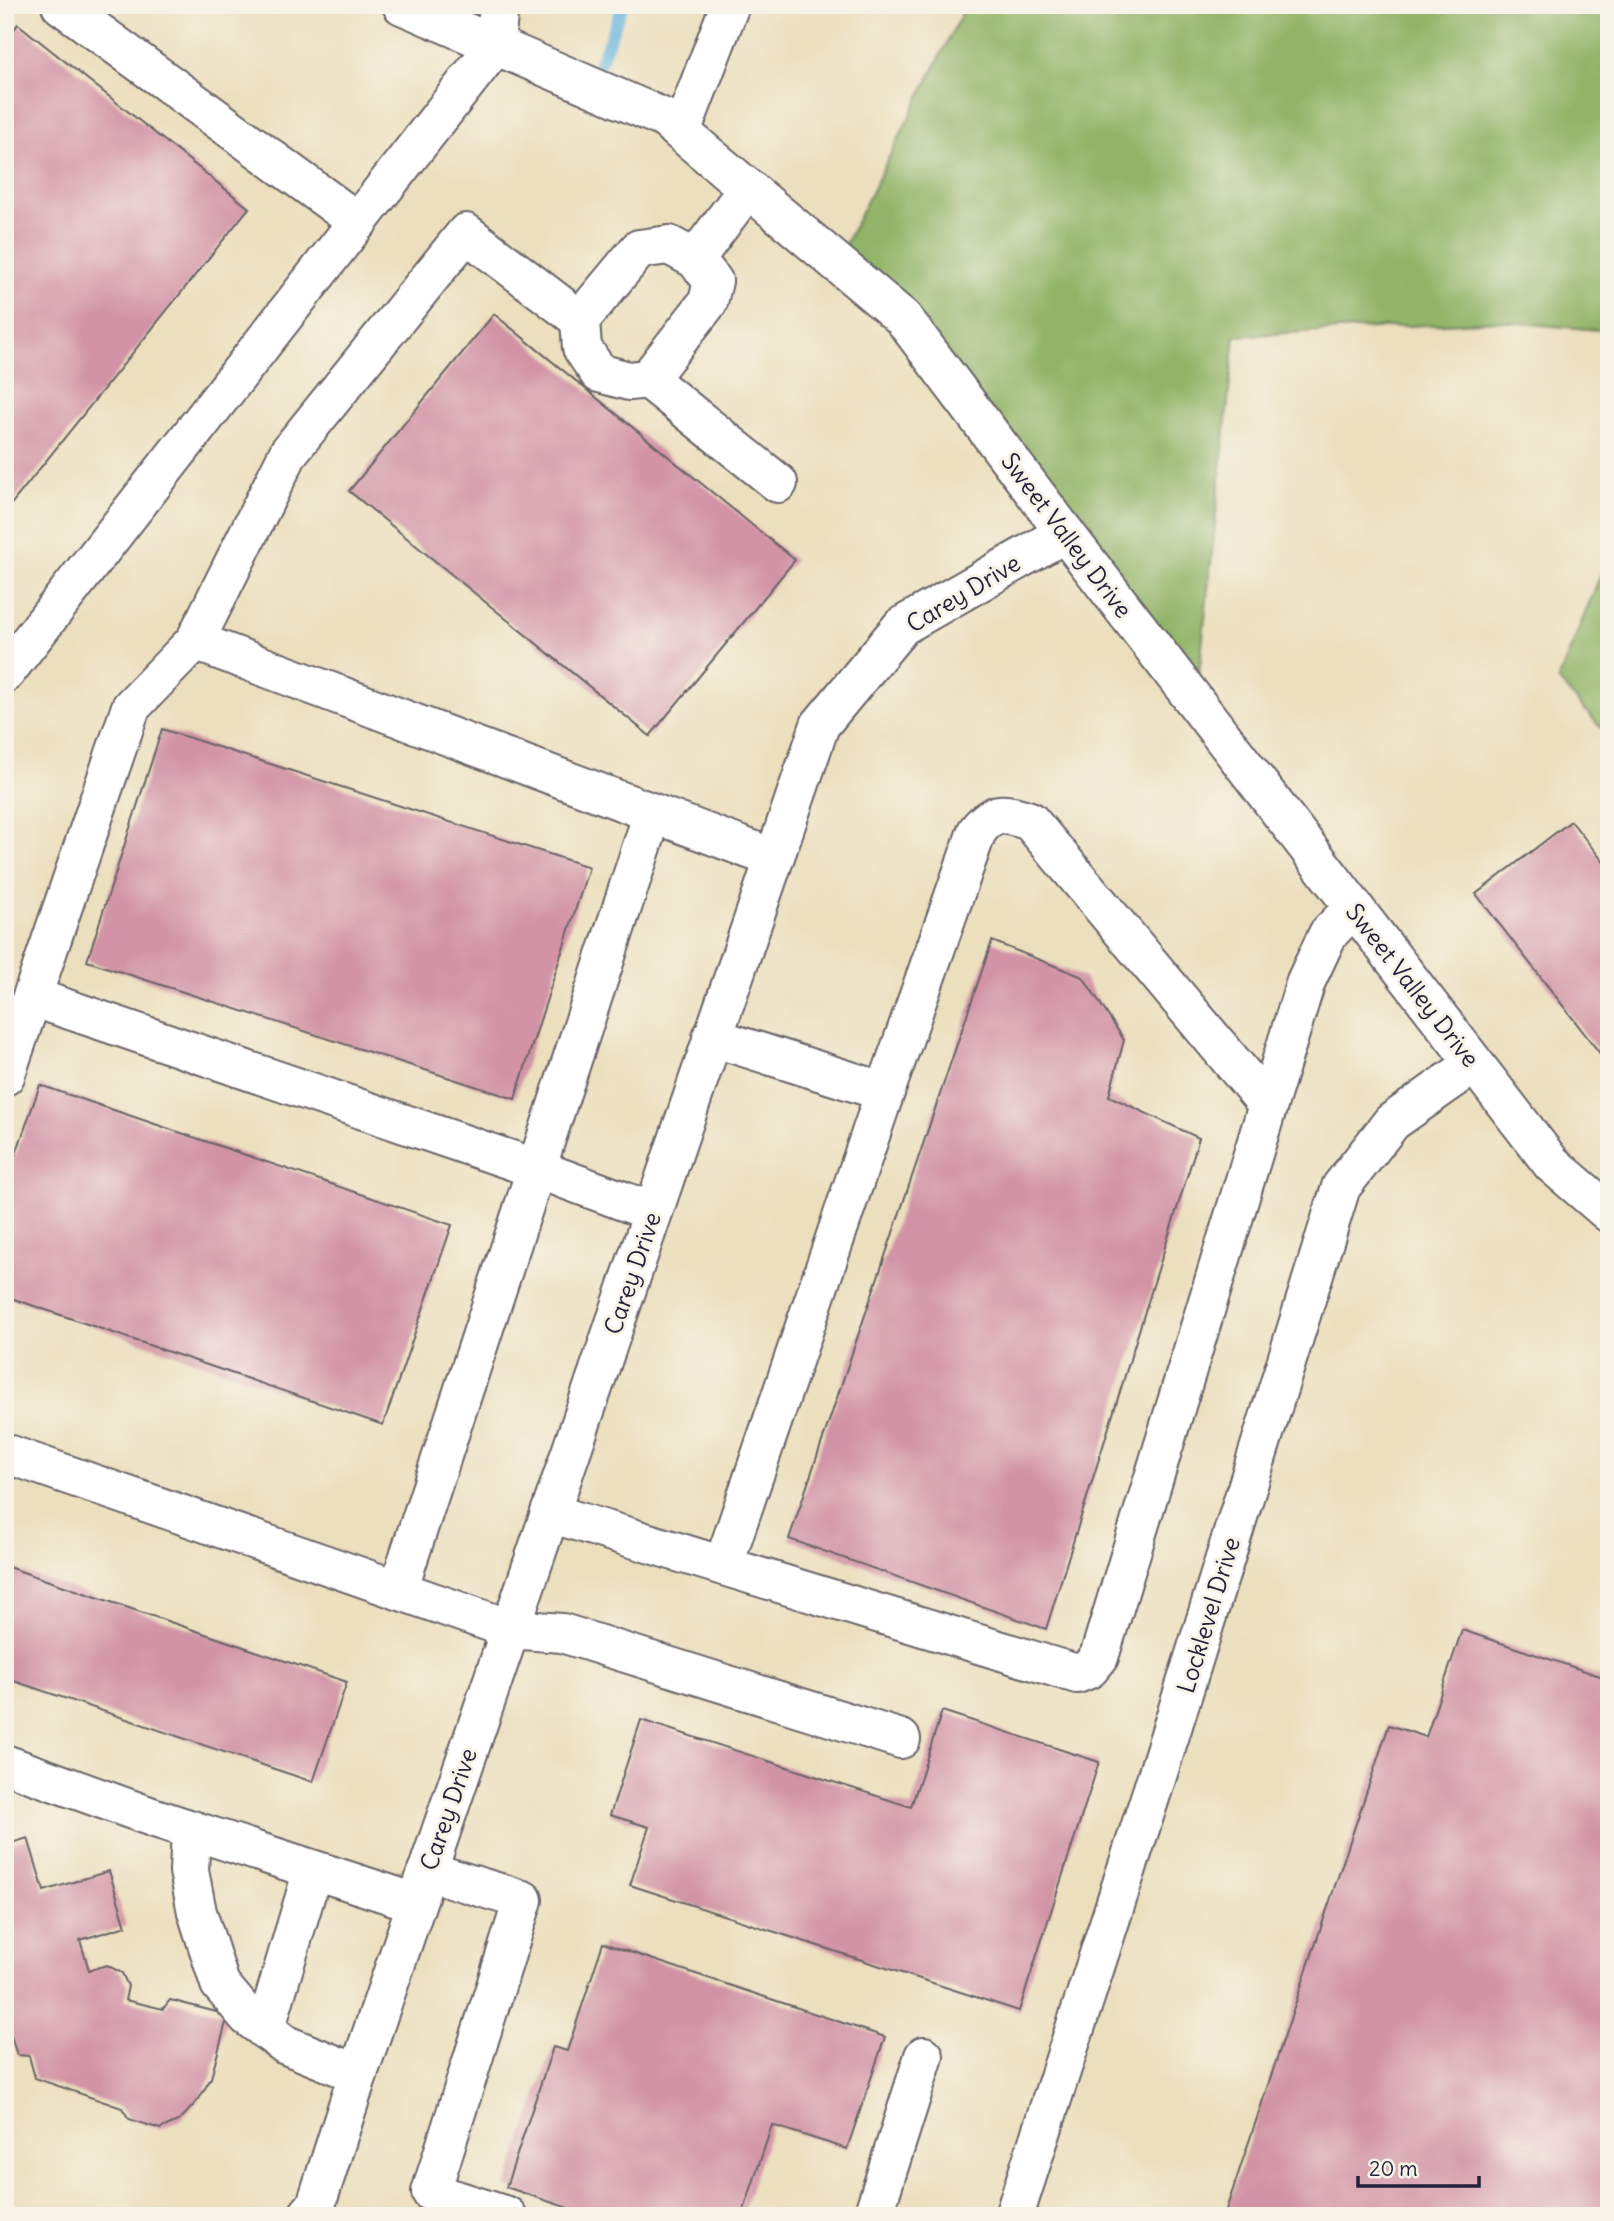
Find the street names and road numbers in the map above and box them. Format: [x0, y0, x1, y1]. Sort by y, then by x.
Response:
street label: Sweet Valley Drive [995, 446, 1139, 624]
street label: Carey Drive [901, 547, 1025, 639]
street label: Sweet Valley Drive [1340, 897, 1486, 1073]
street label: Carey Drive [597, 1208, 667, 1338]
street label: Locklevel Drive [1170, 1533, 1246, 1697]
street label: Carey Drive [413, 1744, 483, 1874]

